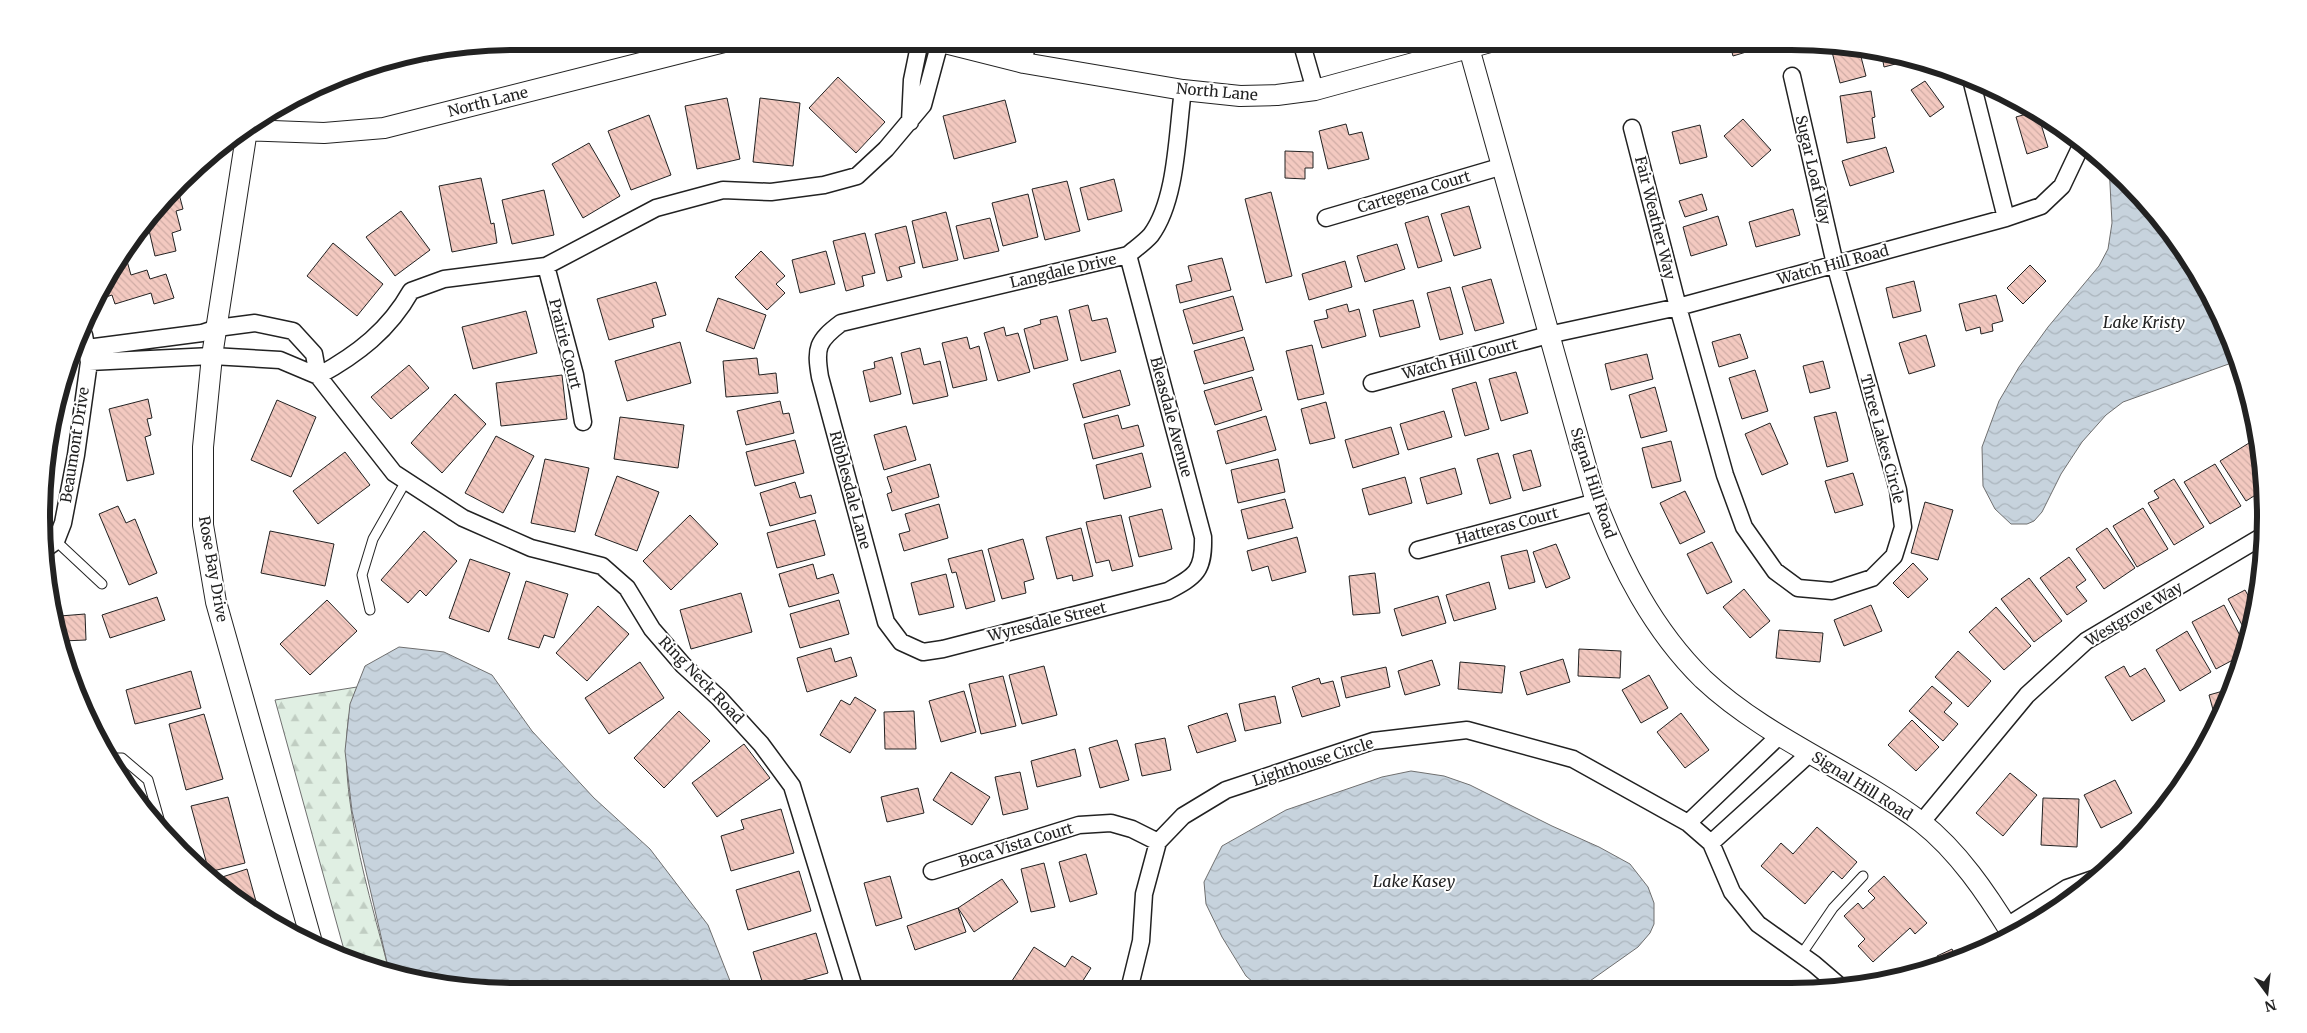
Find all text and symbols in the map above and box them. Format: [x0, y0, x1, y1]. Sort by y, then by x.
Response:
street label: North Lane [1175, 78, 1259, 105]
street label: North Lane [446, 82, 530, 121]
street label: Sugar Loaf Way [1792, 113, 1835, 227]
street label: Fair Weather Way [1631, 154, 1680, 282]
street label: Cartegena Court [1355, 166, 1473, 217]
street label: Watch Hill Road [1774, 240, 1891, 289]
street label: Langdale Drive [1008, 249, 1118, 292]
street label: Prairie Court [545, 297, 586, 391]
water label: Lake Kristy [2103, 312, 2185, 332]
street label: Watch Hill Court [1399, 334, 1520, 383]
street label: Bleasdale Avenue [1146, 355, 1197, 479]
street label: Three Lakes Circle [1856, 372, 1909, 506]
street label: Beaumont Drive [56, 385, 93, 504]
street label: Signal Hill Road [1567, 425, 1620, 541]
street label: Ribblesdale Lane [826, 429, 875, 551]
street label: Hatteras Court [1454, 503, 1560, 548]
street label: Rose Bay Drive [195, 514, 232, 624]
street label: Westgrove Way [2081, 577, 2186, 651]
street label: Wyresdale Street [985, 598, 1108, 646]
street label: Ring Neck Road [655, 632, 748, 727]
street label: Lighthouse Circle [1250, 733, 1376, 790]
street label: Signal Hill Road [1808, 747, 1916, 824]
street label: Boca Vista Court [956, 818, 1076, 871]
water label: Lake Kasey [1373, 871, 1455, 891]
north arrow [2242, 968, 2292, 1018]
text: N [2263, 995, 2278, 1016]

